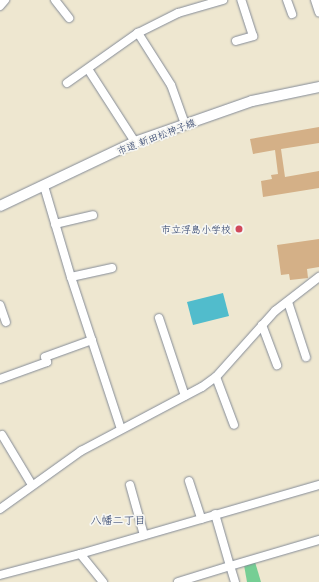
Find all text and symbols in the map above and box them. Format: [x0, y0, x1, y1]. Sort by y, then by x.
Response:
street label: 市道 新田松神子線 [115, 115, 197, 157]
place label: 市立浮島小学校 [161, 223, 231, 235]
marker: 市立浮島小学校 [234, 224, 244, 234]
district label: 八幡二丁目 [91, 513, 145, 527]

